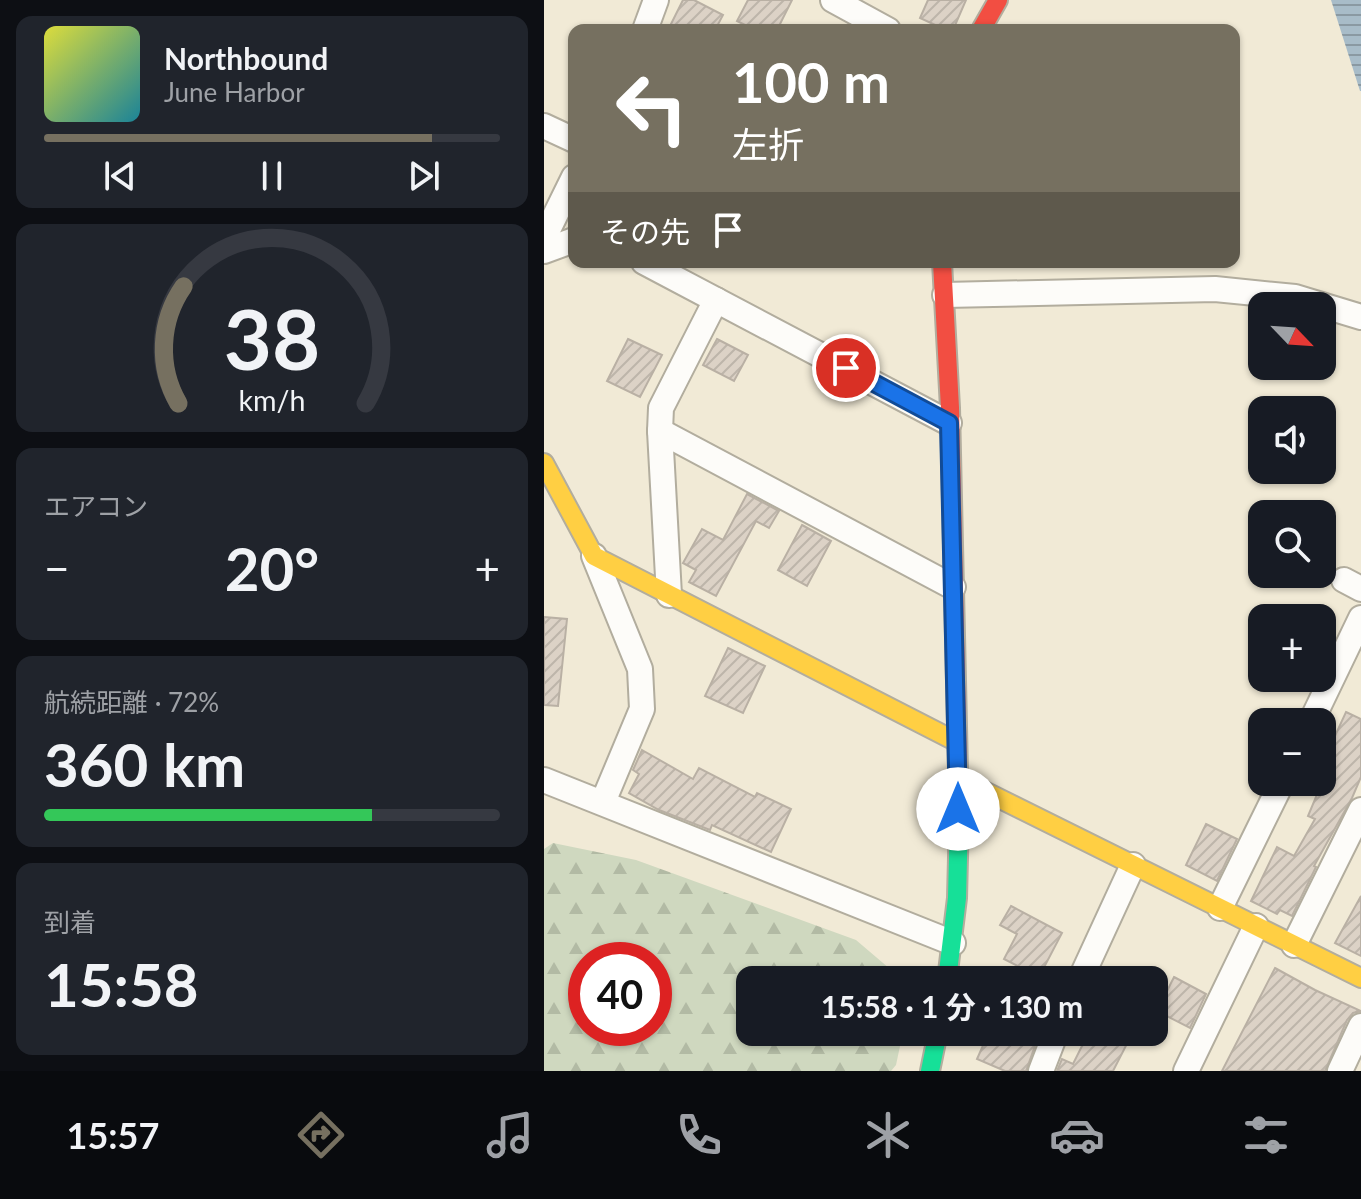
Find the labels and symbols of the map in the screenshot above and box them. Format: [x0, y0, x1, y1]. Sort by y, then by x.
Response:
north arrow [1248, 292, 1336, 380]
pin [812, 334, 880, 402]
position arrow [916, 767, 1000, 851]
speed limit sign: 40 [568, 942, 672, 1046]

